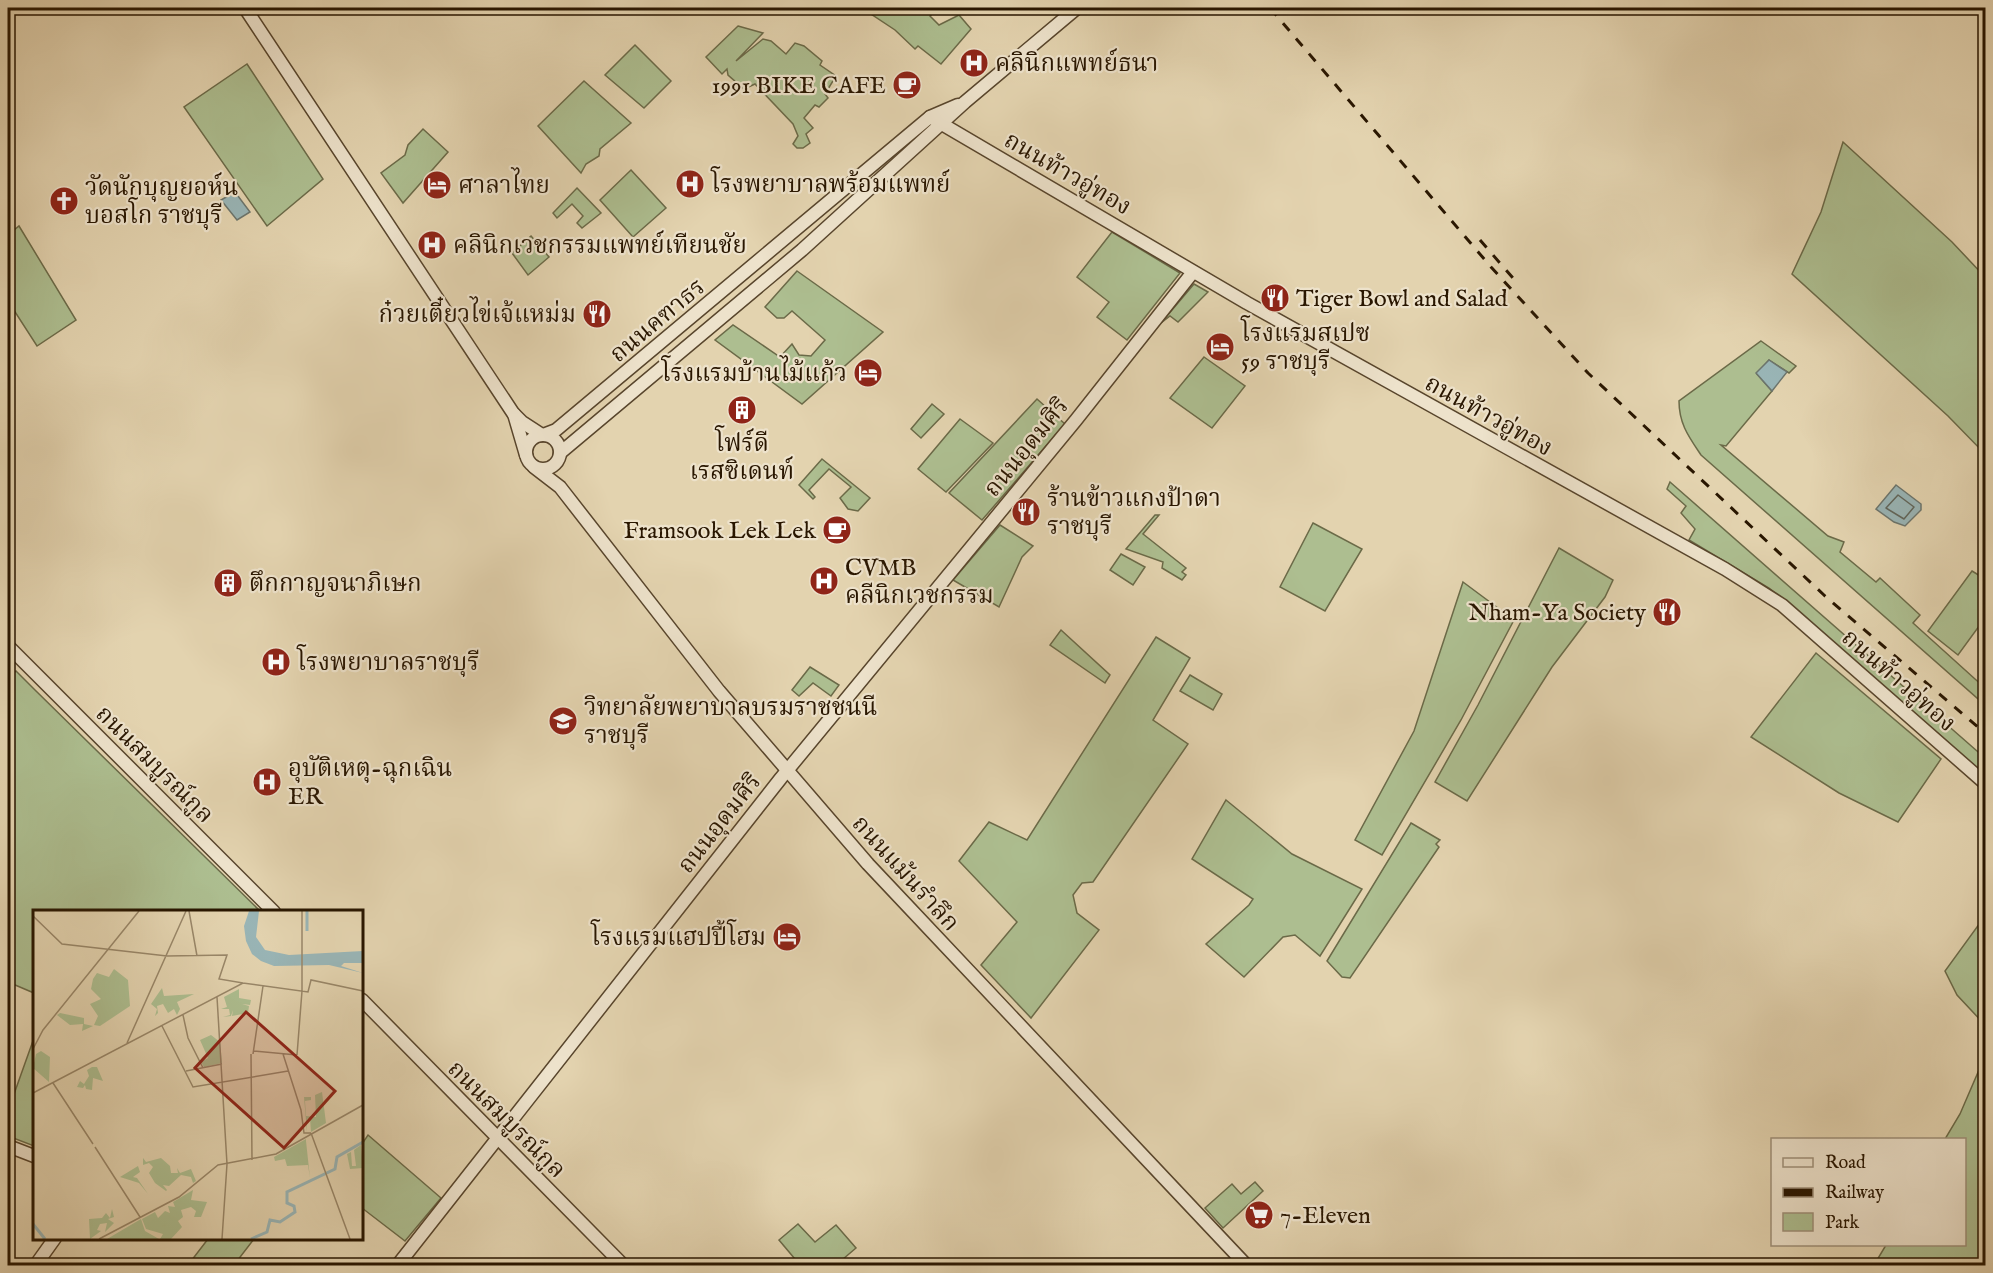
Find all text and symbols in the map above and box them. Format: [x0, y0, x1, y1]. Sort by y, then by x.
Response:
hospital icon: คลินิกแพทย์ธนา [958, 47, 990, 79]
place label: คลินิกแพทย์ธนา [995, 47, 1158, 80]
cafe icon: 1991 BIKE CAFE [891, 69, 923, 101]
place label: 1991 BIKE CAFE [712, 71, 886, 102]
street label: ถนนท้าวอู่ทอง [998, 125, 1136, 223]
place label: โรงพยาบาลพร้อมแพทย์ [710, 166, 950, 201]
place label: ศาลาไทย [458, 167, 550, 202]
hospital icon: โรงพยาบาลพร้อมแพทย์ [674, 168, 706, 200]
hotel icon: ศาลาไทย [421, 169, 453, 201]
place label: วัดนักบุญยอห์น บอสโก ราชบุรี [85, 171, 238, 232]
church icon: วัดนักบุญยอห์น บอสโก ราชบุรี [48, 185, 80, 217]
hospital icon: คลินิกเวชกรรมแพทย์เทียนชัย [416, 229, 448, 261]
place label: คลินิกเวชกรรมแพทย์เทียนชัย [453, 229, 747, 262]
street label: ถนนคฑาธร [604, 272, 712, 370]
restaurant icon: Tiger Bowl and Salad [1259, 282, 1291, 314]
place label: Tiger Bowl and Salad [1296, 284, 1508, 315]
place label: ก๋วยเตี๋ยวไข่เจ้แหม่ม [379, 296, 576, 331]
restaurant icon: ก๋วยเตี๋ยวไข่เจ้แหม่ม [581, 298, 613, 330]
place label: โรงแรมสเปซ 59 ราชบุรี [1240, 315, 1370, 378]
hotel icon: โรงแรมสเปซ 59 ราชบุรี [1204, 331, 1236, 363]
place label: โรงแรมบ้านไม้แก้ว [660, 355, 847, 390]
hotel icon: โรงแรมบ้านไม้แก้ว [852, 357, 884, 389]
street label: ถนนท้าวอู่ทอง [1419, 368, 1558, 464]
street label: ถนนอุดมศิริ [978, 392, 1077, 504]
building icon: โฟร์ดี เรสซิเดนท์ [726, 394, 758, 426]
place label: โฟร์ดี เรสซิเดนท์ [690, 425, 794, 488]
place label: ร้านข้าวแกงป้าดา ราชบุรี [1047, 484, 1221, 543]
restaurant icon: ร้านข้าวแกงป้าดา ราชบุรี [1010, 496, 1042, 528]
cafe icon: Framsook Lek Lek [821, 514, 853, 546]
place label: Framsook Lek Lek [624, 516, 816, 547]
place label: CVMB คลีนิกเวชกรรม [845, 553, 994, 612]
hospital icon: CVMB คลีนิกเวชกรรม [808, 565, 840, 597]
building icon: ตึกกาญจนาภิเษก [212, 567, 244, 599]
place label: ตึกกาญจนาภิเษก [249, 569, 422, 600]
restaurant icon: Nham-Ya Society [1651, 596, 1683, 628]
place label: Nham-Ya Society [1468, 598, 1646, 629]
street label: ถนนท้าวอู่ทอง [1834, 623, 1962, 739]
place label: โรงพยาบาลราชบุรี [296, 644, 479, 679]
hospital icon: โรงพยาบาลราชบุรี [260, 646, 292, 678]
place label: วิทยาลัยพยาบาลบรมราชชนนี ราชบุรี [584, 693, 877, 752]
street label: ถนนสมบูรณ์กูล [88, 698, 221, 831]
school or university icon: วิทยาลัยพยาบาลบรมราชชนนี ราชบุรี [547, 705, 579, 737]
place label: อุบัติเหตุ-ฉุกเฉิน ER [288, 754, 452, 813]
hospital icon: อุบัติเหตุ-ฉุกเฉิน ER [251, 766, 283, 798]
street label: ถนนอุดมศิริ [671, 768, 769, 880]
street label: ถนนแม้นรำลึก [844, 809, 965, 939]
inset map [33, 910, 363, 1240]
place label: โรงแรมแฮปปี้โฮม [590, 919, 766, 954]
hotel icon: โรงแรมแฮปปี้โฮม [771, 921, 803, 953]
street label: ถนนสมบูรณ์กูล [440, 1053, 573, 1186]
legend [1771, 1138, 1966, 1246]
text: Road [1825, 1152, 1866, 1175]
text: Railway [1825, 1182, 1884, 1205]
supermarket icon: 7-Eleven [1243, 1199, 1275, 1231]
place label: 7-Eleven [1280, 1201, 1371, 1232]
text: Park [1825, 1212, 1860, 1235]

